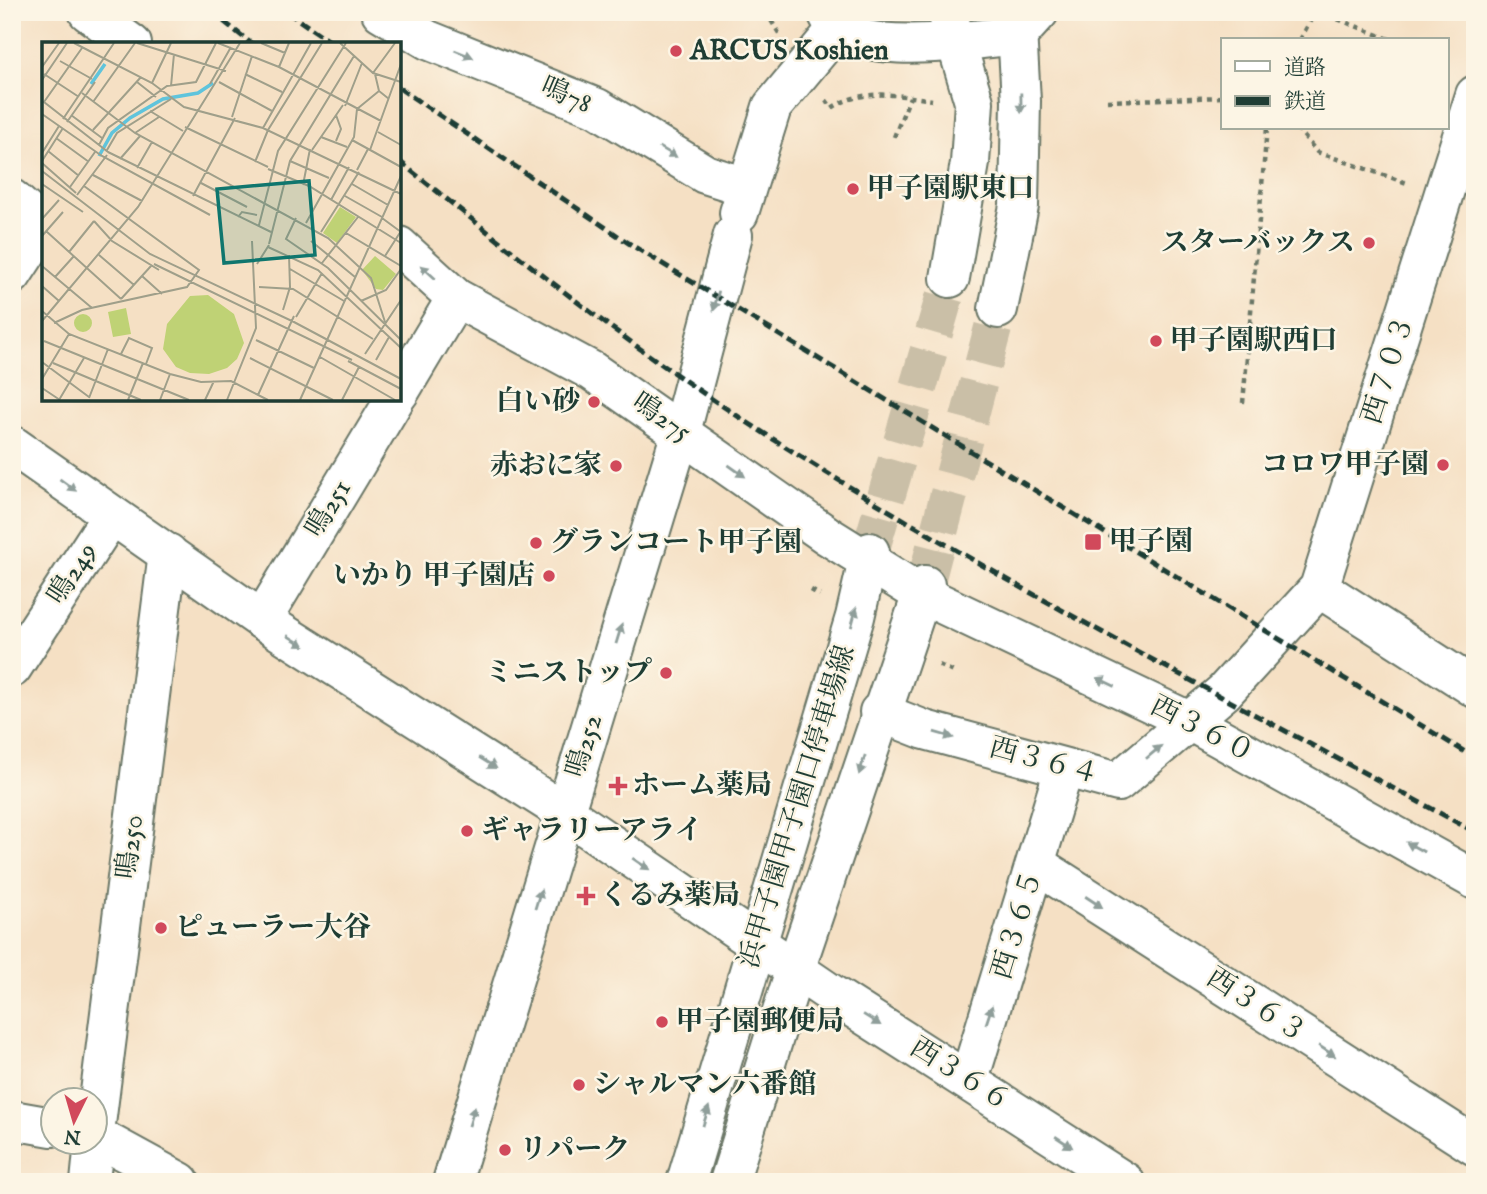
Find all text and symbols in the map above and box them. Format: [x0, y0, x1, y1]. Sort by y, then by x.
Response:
place label: ARCUS Koshien [689, 34, 889, 69]
legend [1221, 38, 1448, 130]
inset map [42, 42, 401, 401]
marker: ARCUS Koshien [668, 43, 684, 59]
one-way arrow [453, 49, 474, 60]
text: 道路 [1284, 55, 1326, 82]
street label: 鳴78 [535, 70, 597, 122]
text: 鉄道 [1284, 89, 1326, 116]
one-way arrow [1015, 92, 1026, 114]
one-way arrow [659, 146, 678, 159]
place label: 甲子園駅東口 [867, 172, 1035, 207]
marker: 甲子園駅東口 [845, 181, 861, 197]
place label: スターバックス [1161, 226, 1355, 261]
marker: スターバックス [1361, 235, 1377, 251]
one-way arrow [419, 264, 437, 280]
one-way arrow [710, 290, 721, 312]
street label: 西７０３ [1355, 311, 1423, 429]
place label: 甲子園駅西口 [1170, 324, 1338, 359]
marker: 甲子園駅西口 [1148, 333, 1164, 349]
place label: 白い砂 [496, 385, 580, 420]
street label: 鳴275 [625, 386, 697, 450]
marker: 白い砂 [586, 394, 602, 410]
place label: コロワ甲子園 [1261, 448, 1429, 483]
place label: 赤おに家 [490, 449, 602, 484]
marker: コロワ甲子園 [1435, 457, 1451, 473]
marker: 赤おに家 [608, 458, 624, 474]
one-way arrow [728, 464, 746, 478]
street label: 鳴251 [298, 474, 360, 544]
one-way arrow [59, 477, 77, 491]
place label: 甲子園 [1109, 525, 1193, 560]
place label: グランコート甲子園 [550, 526, 802, 561]
marker: 甲子園 [1083, 532, 1103, 552]
marker: グランコート甲子園 [528, 535, 544, 551]
street label: 鳴249 [40, 536, 106, 612]
place label: いかり 甲子園店 [333, 559, 535, 594]
marker: いかり 甲子園店 [541, 568, 557, 584]
one-way arrow [850, 606, 860, 627]
one-way arrow [614, 624, 625, 645]
one-way arrow [286, 634, 305, 647]
street label: 浜甲子園甲子園口停車場線 [732, 641, 864, 973]
place label: ミニストップ [485, 656, 652, 691]
marker: ミニストップ [658, 665, 674, 681]
one-way arrow [1096, 676, 1116, 688]
street label: 西３６０ [1144, 689, 1260, 771]
street label: 鳴252 [559, 710, 611, 782]
one-way arrow [933, 731, 954, 741]
street label: 西３６４ [985, 731, 1103, 793]
one-way arrow [1145, 744, 1163, 760]
one-way arrow [856, 755, 867, 776]
one-way arrow [478, 756, 497, 769]
place label: ホーム薬局 [632, 769, 772, 804]
marker: ホーム薬局 [610, 778, 626, 794]
street label: 鳴250 [110, 813, 152, 881]
place label: ギャラリーアライ [481, 814, 703, 849]
marker: ギャラリーアライ [459, 823, 475, 839]
one-way arrow [1405, 841, 1425, 852]
one-way arrow [632, 857, 650, 871]
street label: 西３６５ [985, 866, 1051, 984]
place label: くるみ薬局 [600, 879, 740, 914]
one-way arrow [533, 888, 544, 909]
marker: くるみ薬局 [578, 888, 594, 904]
one-way arrow [1084, 896, 1104, 909]
place label: ピューラー大谷 [175, 911, 371, 946]
marker: ピューラー大谷 [153, 920, 169, 936]
street label: 西３６３ [1199, 961, 1313, 1051]
one-way arrow [985, 1004, 995, 1025]
place label: 甲子園郵便局 [676, 1005, 844, 1040]
one-way arrow [863, 1013, 882, 1026]
marker: 甲子園郵便局 [654, 1014, 670, 1030]
street label: 西３６６ [903, 1030, 1017, 1120]
one-way arrow [1317, 1045, 1337, 1058]
place label: シャルマン六番館 [593, 1068, 816, 1103]
marker: シャルマン六番館 [571, 1077, 587, 1093]
north arrow [38, 1086, 108, 1156]
one-way arrow [467, 1106, 477, 1127]
one-way arrow [701, 1106, 711, 1127]
text: N [63, 1123, 83, 1149]
place label: リパーク [519, 1133, 630, 1168]
one-way arrow [1054, 1136, 1074, 1149]
marker: リパーク [497, 1142, 513, 1158]

